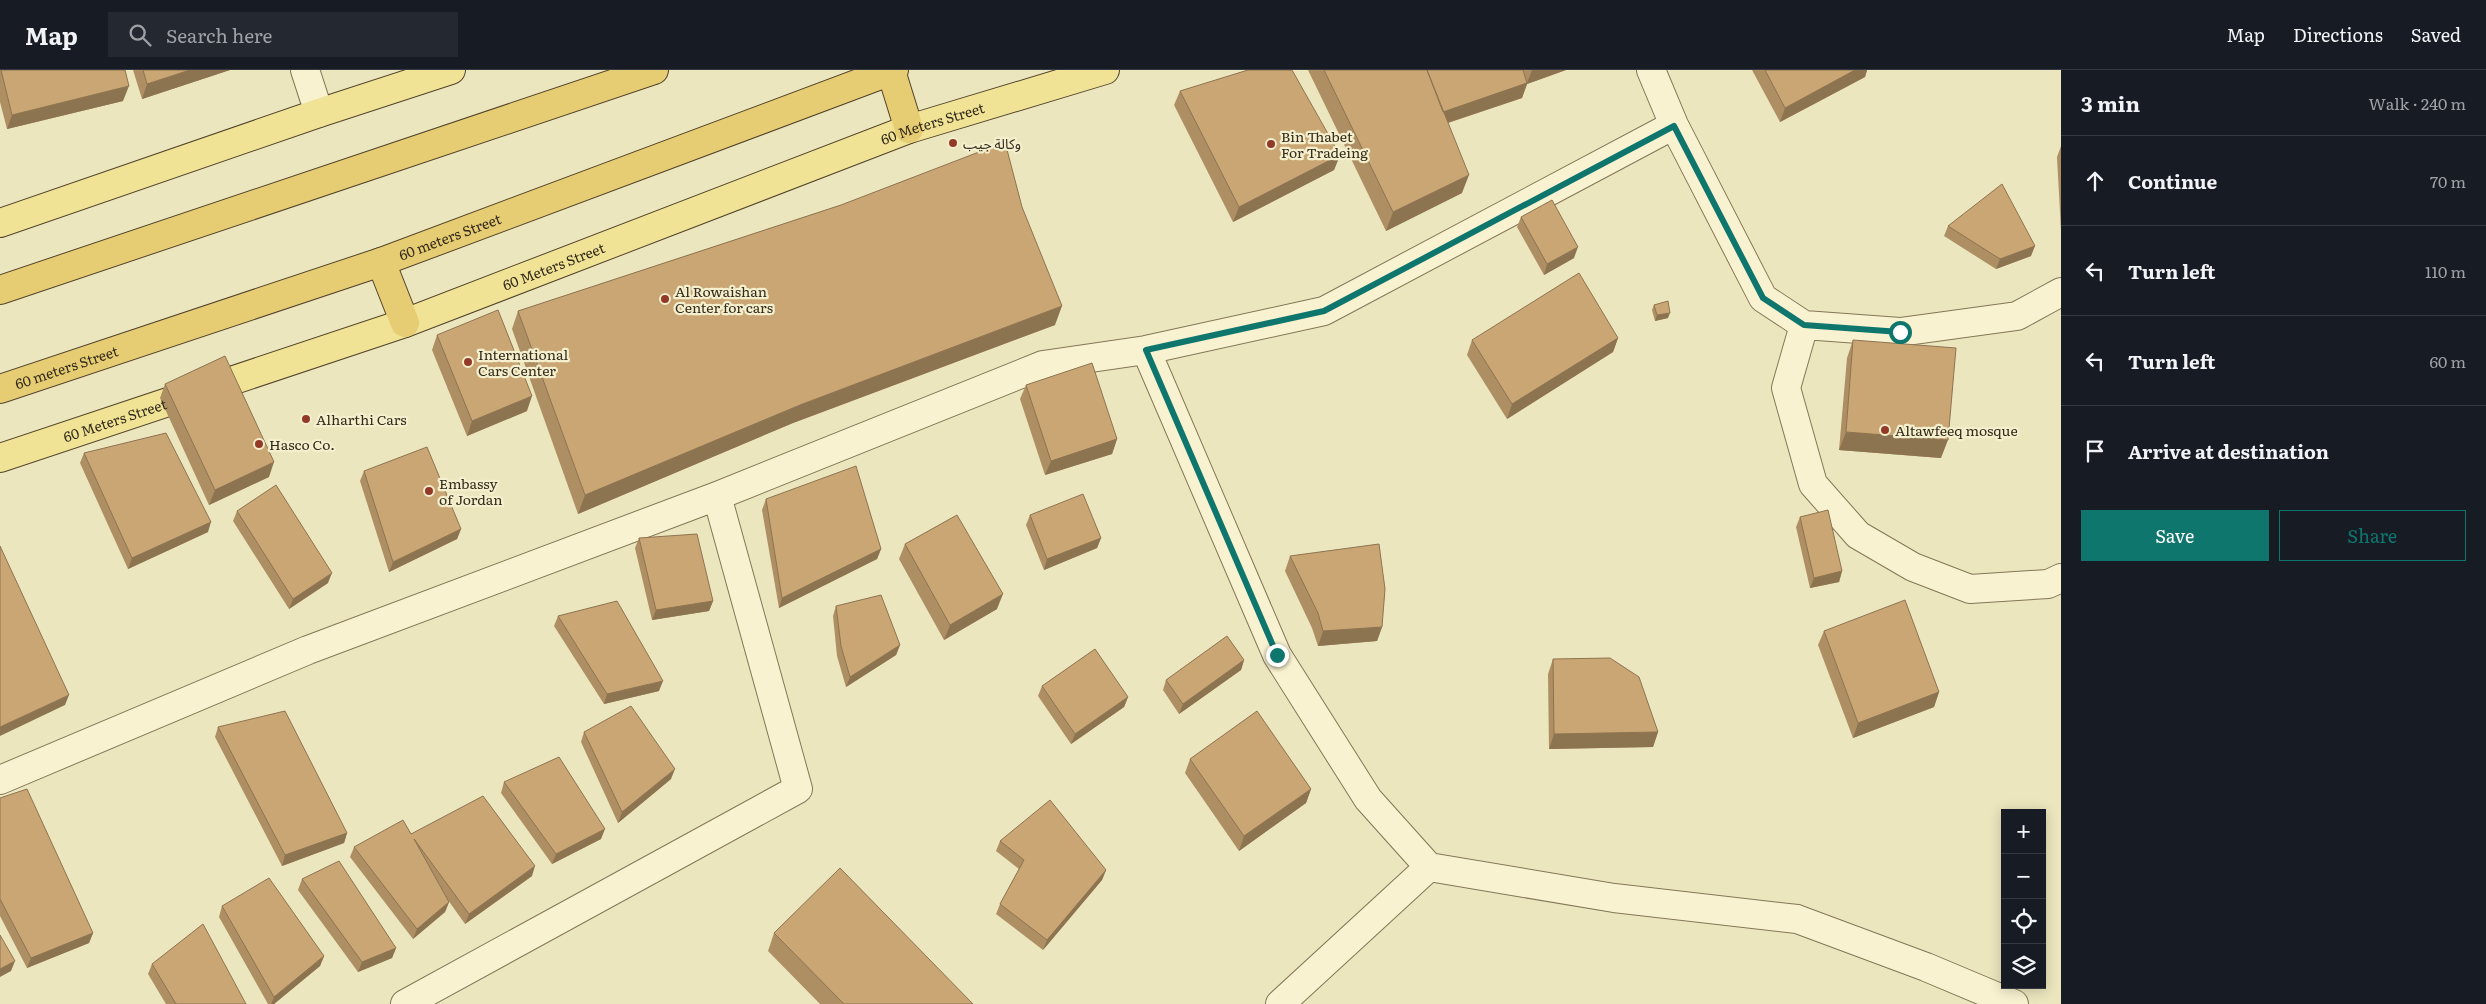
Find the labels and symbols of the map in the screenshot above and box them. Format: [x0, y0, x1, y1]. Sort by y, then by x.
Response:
street label: 60 Meters Street [878, 97, 987, 149]
place label: Bin Thabet For Tradeing [1281, 126, 1368, 162]
place label: وكالة جيب [963, 133, 1021, 153]
marker: وكالة جيب [947, 137, 959, 149]
marker: Bin Thabet For Tradeing [1265, 138, 1277, 150]
street label: 60 meters Street [396, 208, 504, 264]
street label: 60 Meters Street [500, 237, 608, 295]
place label: Al Rowaishan Center for cars [675, 281, 773, 317]
marker: Al Rowaishan Center for cars [659, 293, 671, 305]
route start [1889, 321, 1912, 344]
street label: 60 meters Street [12, 340, 121, 393]
place label: International Cars Center [478, 344, 568, 380]
marker: International Cars Center [462, 356, 474, 368]
street label: 60 Meters Street [60, 393, 169, 446]
place label: Alharthi Cars [316, 409, 407, 429]
marker: Alharthi Cars [300, 413, 312, 425]
place label: Altawfeeq mosque [1895, 420, 2018, 440]
marker: Altawfeeq mosque [1879, 424, 1891, 436]
place label: Hasco Co. [269, 434, 335, 454]
marker: Hasco Co. [253, 438, 265, 450]
place label: Embassy of Jordan [439, 473, 502, 509]
marker: Embassy of Jordan [423, 485, 435, 497]
route end [1266, 644, 1289, 667]

